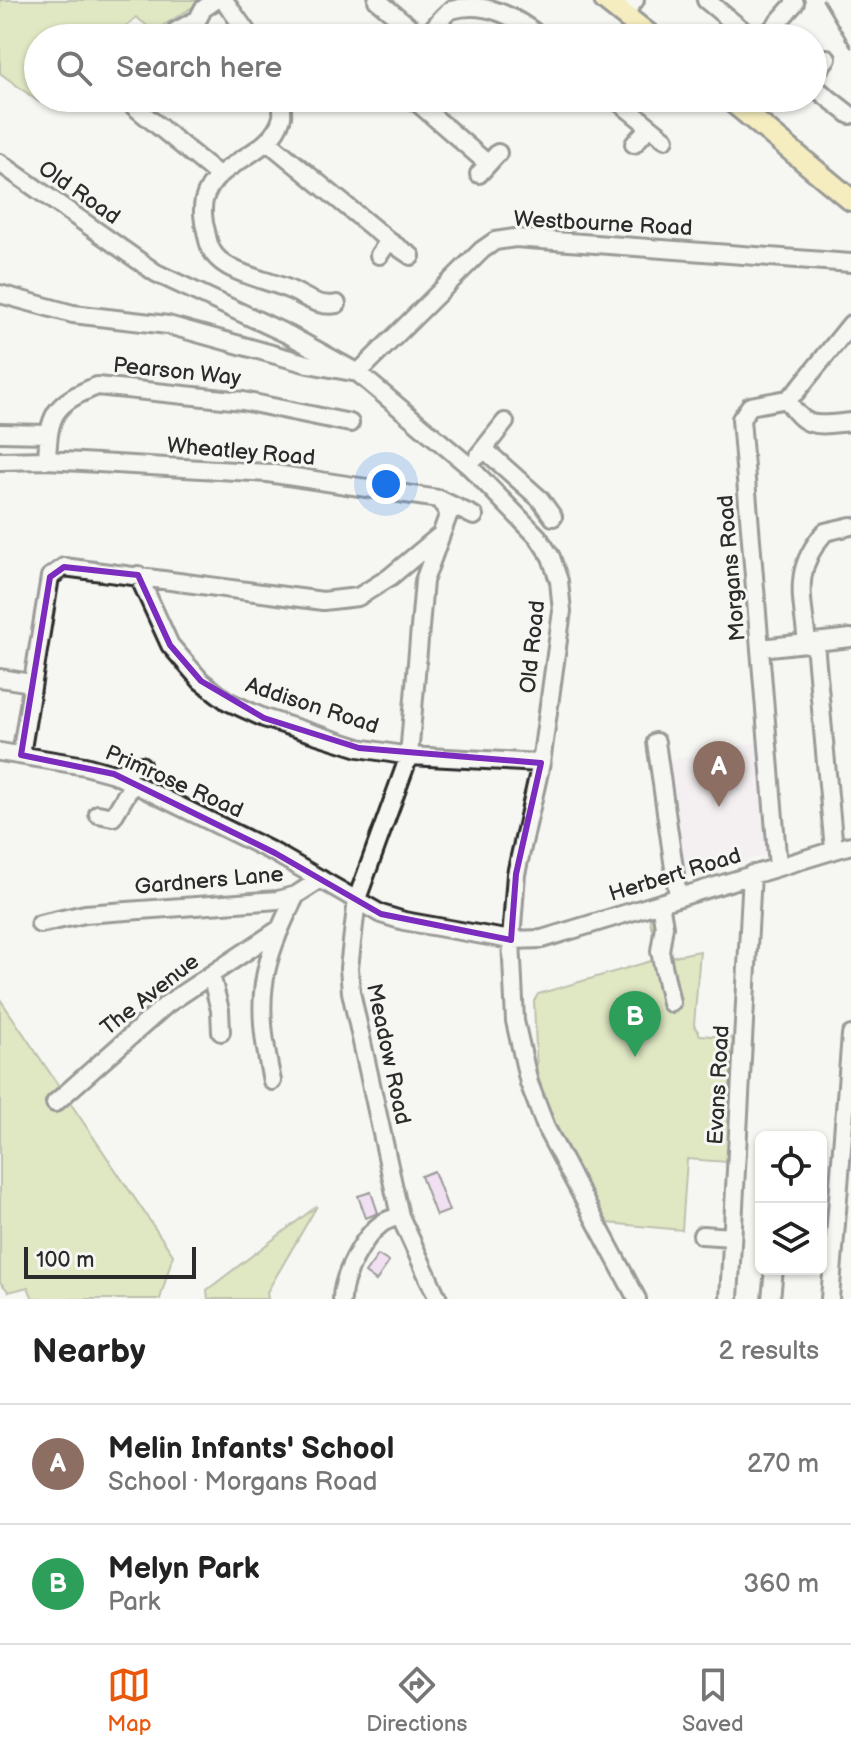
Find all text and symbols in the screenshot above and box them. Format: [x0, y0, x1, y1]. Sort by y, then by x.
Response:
search box [24, 24, 827, 112]
icon: search [52, 46, 96, 90]
text: Search here [116, 50, 282, 86]
street label: Old Road [33, 155, 125, 231]
street label: Westbourne Road [513, 206, 693, 242]
street label: Pearson Way [112, 352, 242, 392]
street label: Wheatley Road [166, 432, 316, 472]
your location [366, 464, 406, 504]
street label: Morgans Road [712, 494, 752, 642]
street label: Old Road [515, 599, 551, 695]
street label: Addison Road [242, 672, 382, 740]
street label: Primrose Road [101, 740, 247, 824]
pin: A [693, 741, 745, 807]
street label: Herbert Road [606, 842, 744, 908]
street label: Gardners Lane [134, 861, 284, 901]
street label: The Avenue [95, 948, 205, 1042]
street label: Meadow Road [360, 981, 416, 1127]
pin: B [609, 991, 661, 1057]
street label: Evans Road [702, 1025, 736, 1145]
map controls [755, 1131, 827, 1275]
button: locate [755, 1131, 827, 1203]
button: layers [755, 1203, 827, 1275]
scale bar [24, 1243, 196, 1279]
text: 100 m [36, 1247, 95, 1274]
text: Nearby [32, 1331, 146, 1372]
text: 2 results [719, 1336, 819, 1367]
text: Melin Infants' School [108, 1431, 394, 1467]
text: A [50, 1449, 66, 1480]
text: 270 m [747, 1449, 819, 1480]
text: School · Morgans Road [108, 1467, 378, 1498]
text: Melyn Park [108, 1551, 260, 1587]
text: B [49, 1569, 67, 1600]
text: 360 m [743, 1569, 819, 1600]
text: Park [108, 1587, 160, 1618]
tab: Map [107, 1663, 152, 1738]
tab: Directions [366, 1663, 467, 1738]
tab: Saved [682, 1663, 744, 1738]

